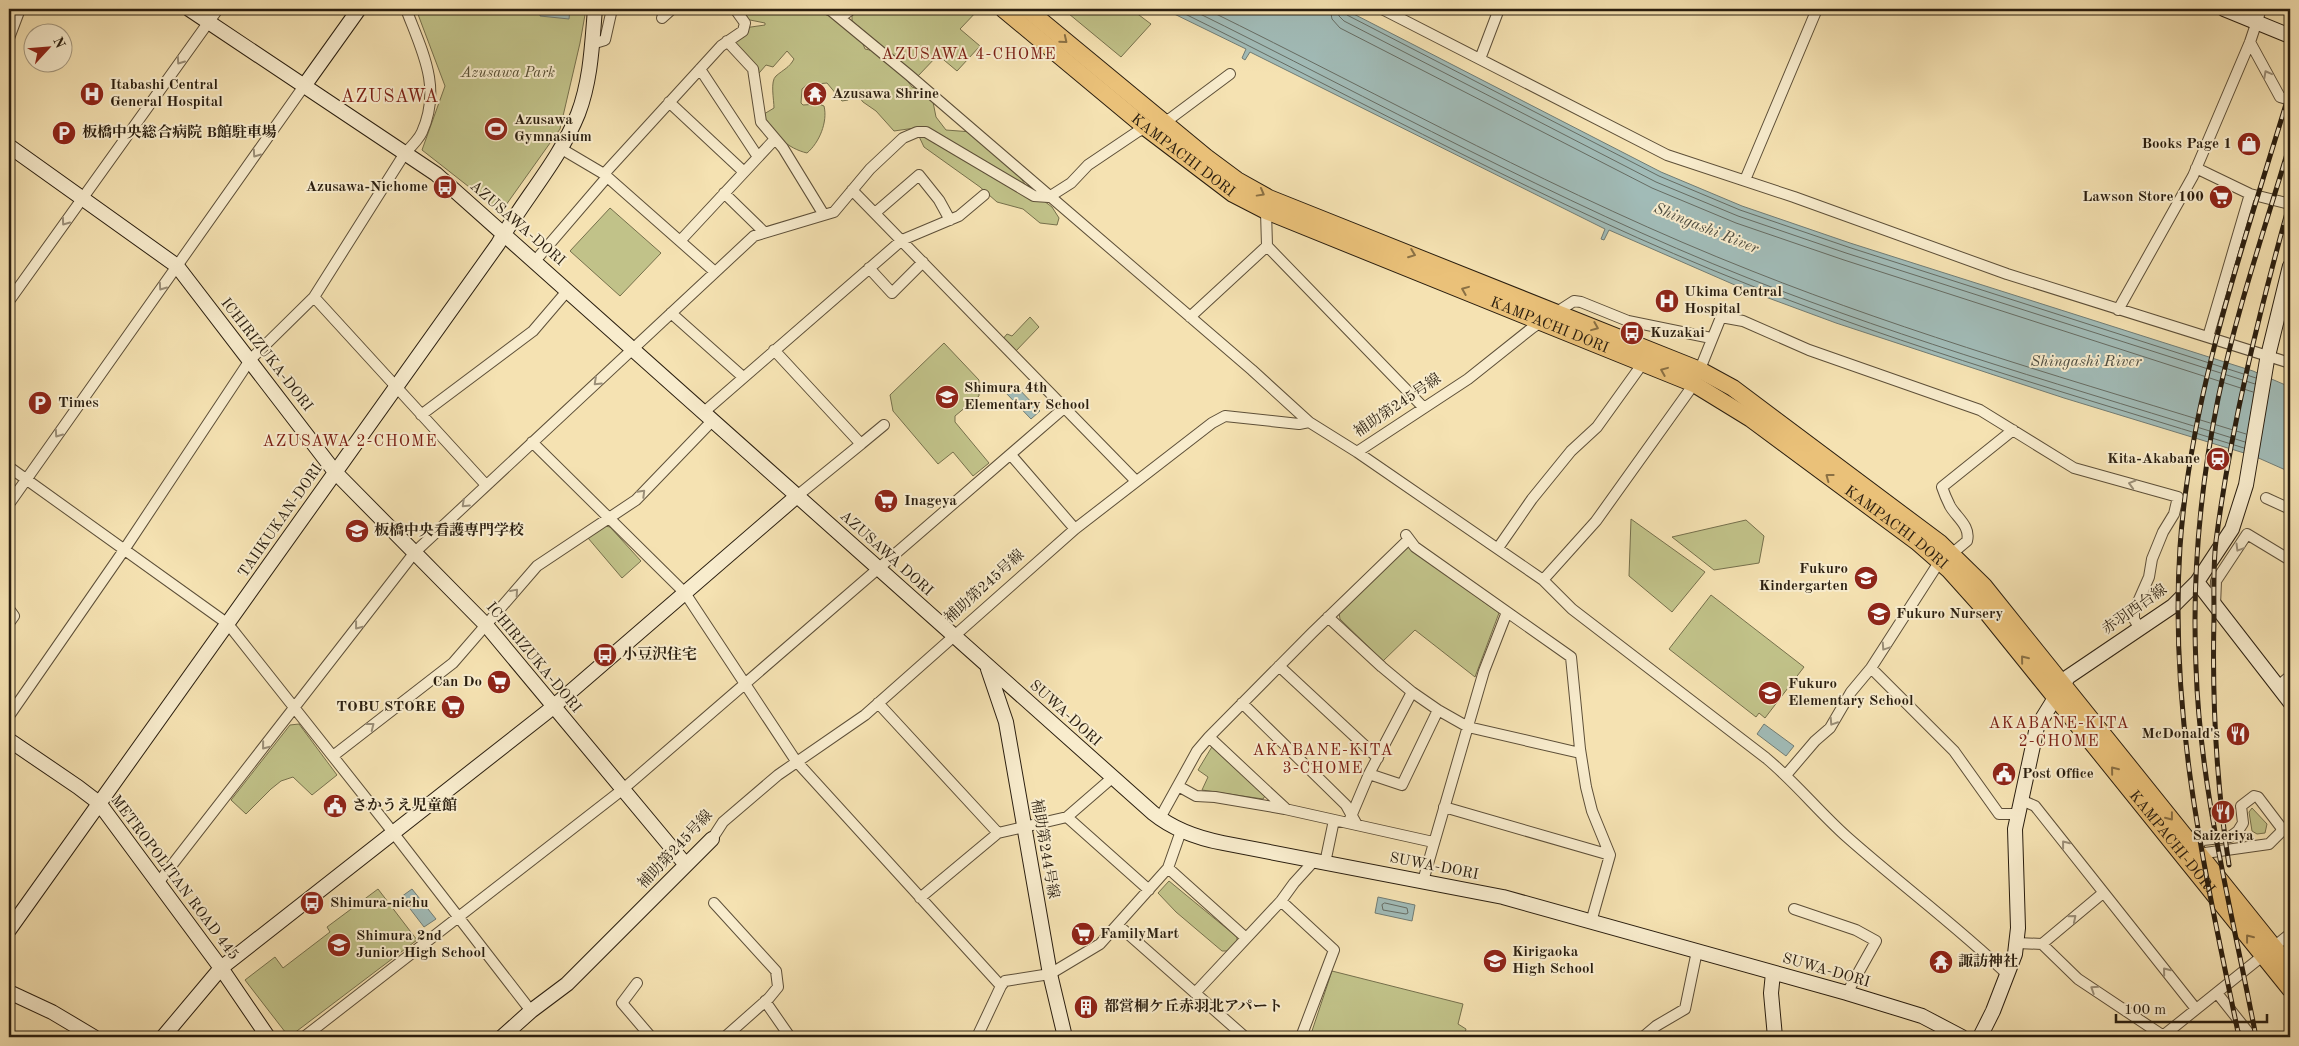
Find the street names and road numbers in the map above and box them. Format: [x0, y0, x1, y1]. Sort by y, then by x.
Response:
street label: KAMPACHI DORI [1128, 111, 1237, 200]
street label: AZUSAWA-DORI [467, 179, 567, 269]
street label: KAMPACHI DORI [1488, 295, 1611, 356]
street label: ICHIRIZUKA-DORI [217, 296, 315, 414]
street label: 補助第245号線 [1351, 370, 1444, 440]
street label: TAIIKUKAN-DORI [236, 462, 326, 580]
street label: KAMPACHI DORI [1841, 483, 1950, 572]
street label: AZUSAWA DORI [837, 509, 935, 600]
street label: 補助第245号線 [941, 546, 1028, 626]
street label: 赤羽西台線 [2099, 581, 2170, 638]
street label: ICHIRIZUKA-DORI [483, 600, 583, 716]
street label: SUWA-DORI [1026, 678, 1104, 750]
street label: KAMPACHI-DORI [2126, 788, 2218, 897]
street label: METROPOLITAN ROAD 445 [107, 793, 241, 963]
street label: 補助第244号線 [1028, 798, 1062, 900]
street label: 補助第245号線 [635, 807, 716, 892]
street label: SUWA-DORI [1388, 851, 1480, 883]
street label: SUWA-DORI [1780, 951, 1872, 991]

